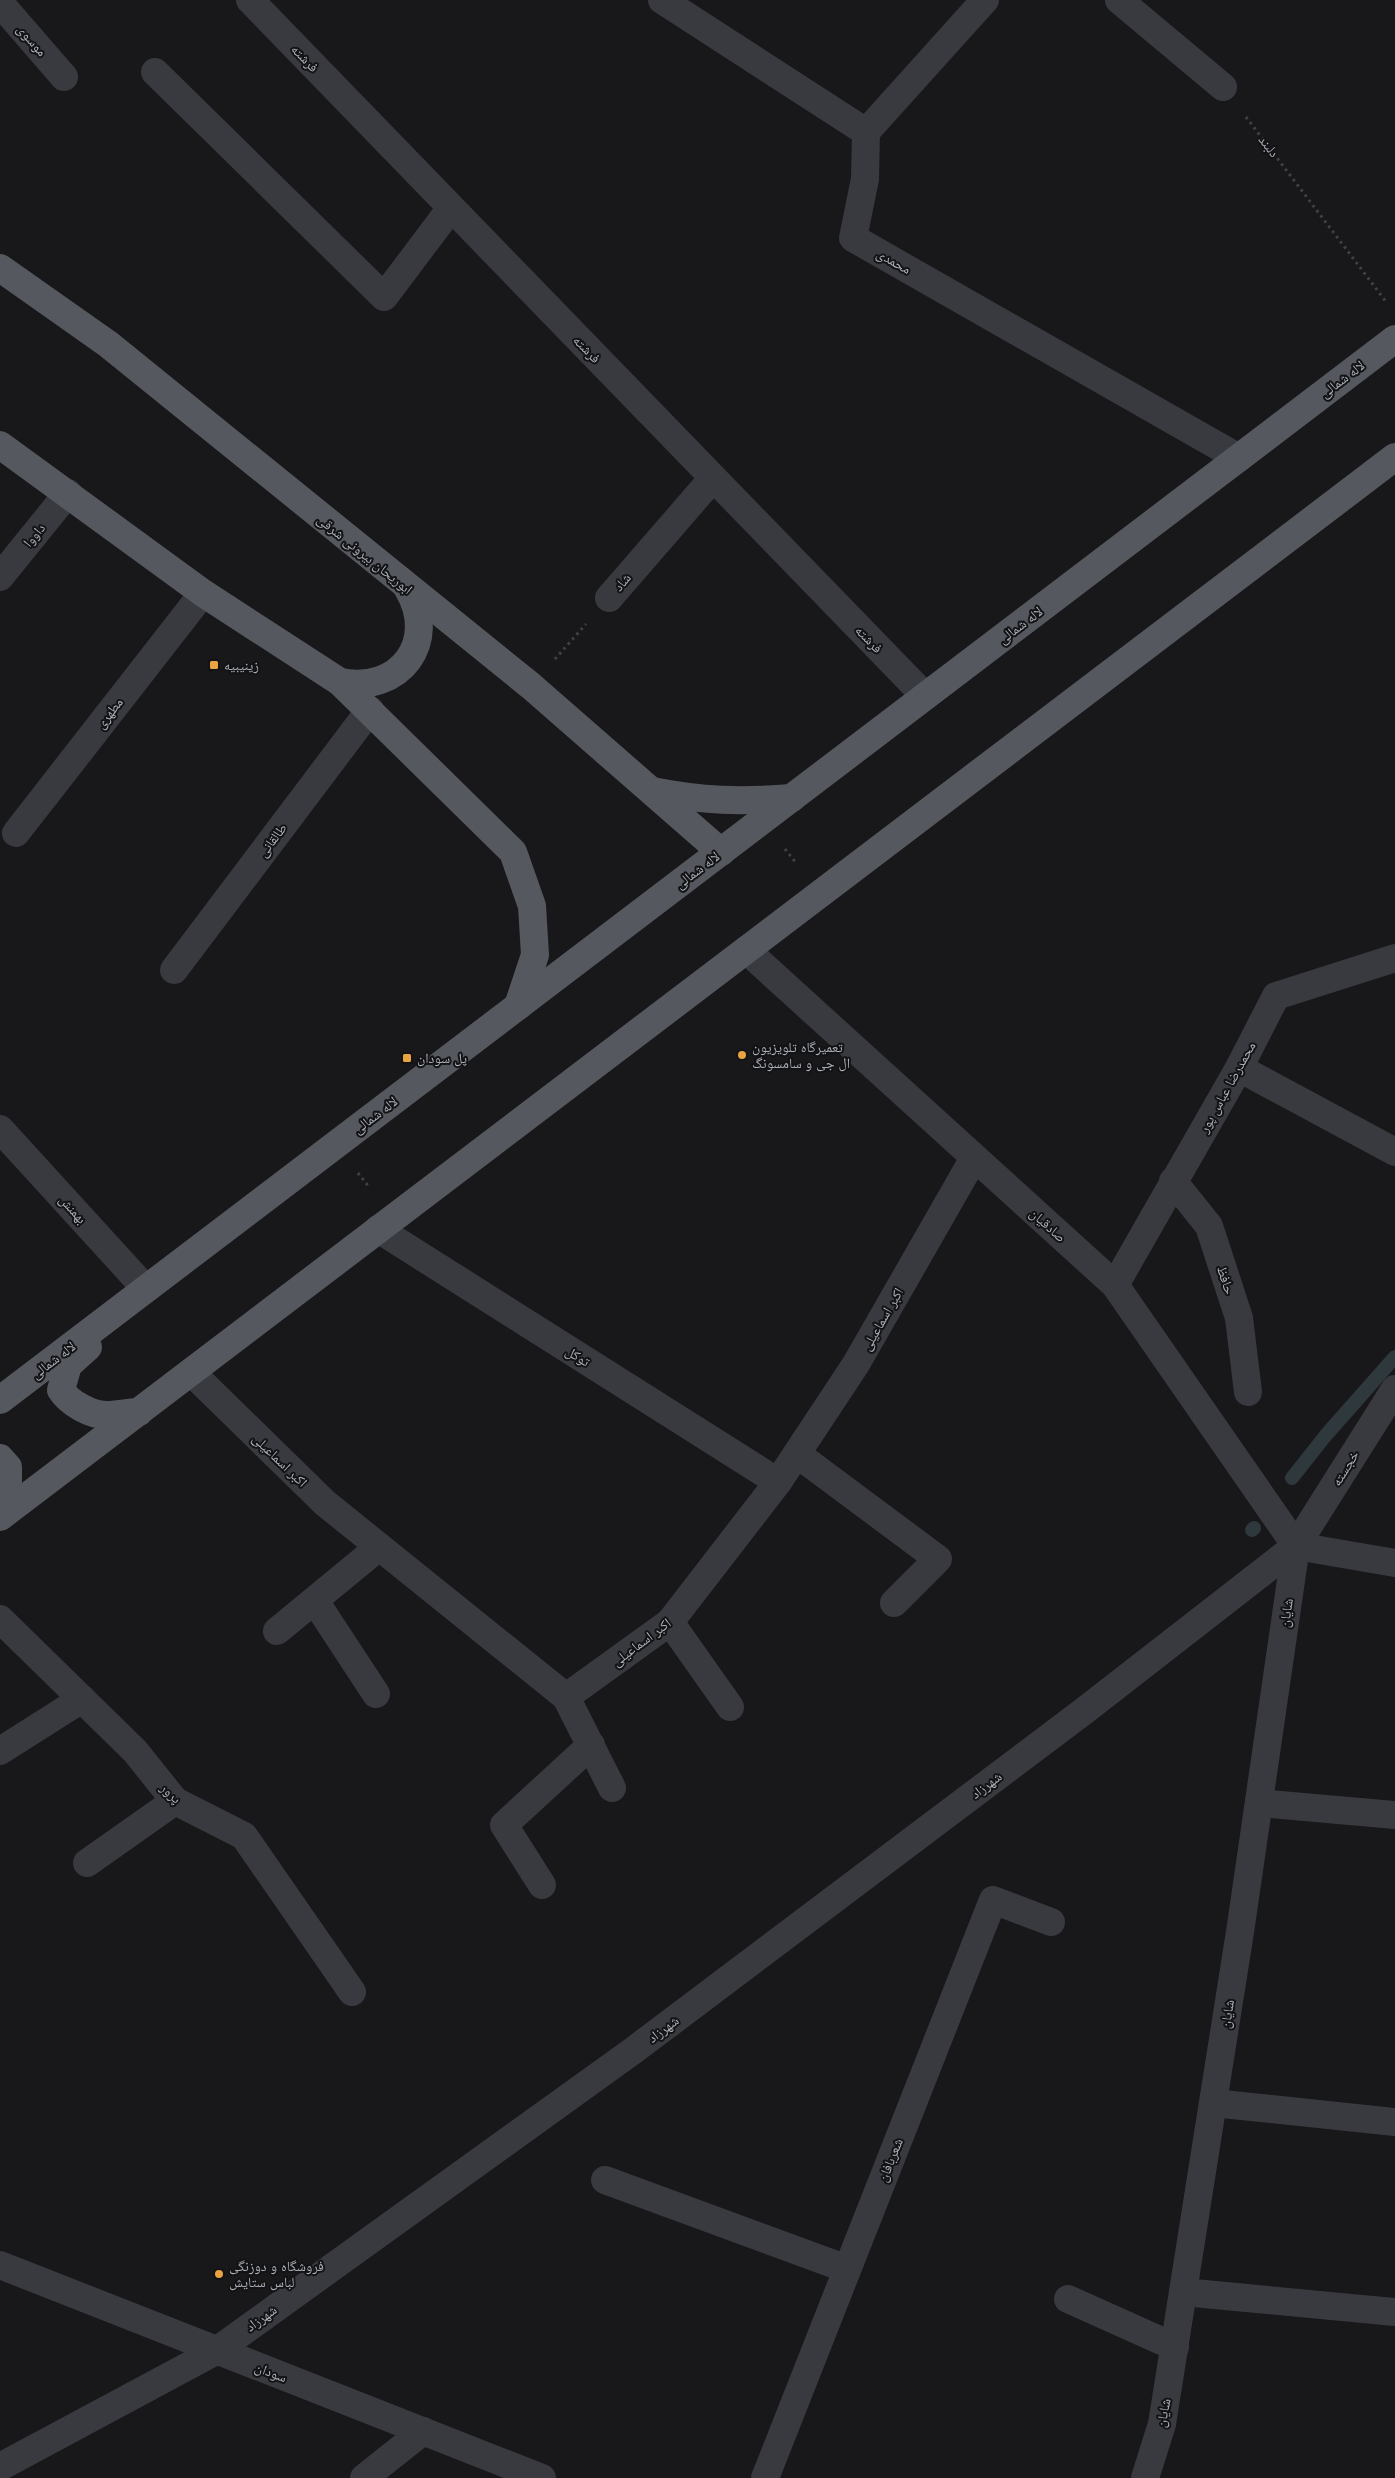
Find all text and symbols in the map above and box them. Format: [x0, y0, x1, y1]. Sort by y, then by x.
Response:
street label: موسوی [13, 21, 50, 60]
street label: فرشته [287, 41, 322, 76]
street label: دلبند [1255, 132, 1283, 161]
street label: محمدی [874, 245, 914, 278]
street label: فرشته [569, 332, 604, 367]
street label: لاله شمالی [1317, 357, 1368, 402]
street label: ابوریحان بیرونی شرقی [314, 511, 416, 598]
street label: داووا [20, 520, 49, 551]
street label: شاد [610, 570, 634, 594]
street label: لاله شمالی [995, 603, 1046, 648]
street label: فرشته [851, 622, 886, 657]
place label: زینیبیه [224, 657, 259, 674]
marker: زینیبیه [208, 659, 220, 671]
street label: مطهری [92, 694, 127, 732]
street label: طالقانی [254, 820, 291, 861]
street label: لاله شمالی [672, 848, 723, 893]
place label: تعمیرگاه تلویزیون ال جی و سامسونگ [752, 1039, 850, 1072]
street label: محمدرضا عباس پور [1195, 1039, 1260, 1137]
marker: تعمیرگاه تلویزیون ال جی و سامسونگ [736, 1049, 748, 1061]
place label: پل سودان [417, 1050, 467, 1067]
marker: پل سودان [401, 1052, 413, 1064]
street label: لاله شمالی [350, 1093, 401, 1138]
street label: بهمنش [55, 1191, 90, 1228]
street label: صادقیان [1026, 1205, 1069, 1246]
street label: حافظ [1214, 1264, 1238, 1296]
street label: اکبر اسماعیلی [858, 1285, 907, 1354]
street label: لاله شمالی [28, 1338, 79, 1383]
street label: توکل [562, 1342, 593, 1370]
street label: اکبر اسماعیلی [249, 1430, 311, 1491]
street label: خجسته [1328, 1447, 1362, 1489]
street label: شایان [1276, 1597, 1297, 1629]
street label: اکبر اسماعیلی [608, 1615, 674, 1670]
street label: شهرزاد [967, 1768, 1005, 1803]
street label: پرور [156, 1779, 185, 1807]
street label: شایان [1217, 1998, 1238, 2030]
street label: شهرزاد [644, 2012, 682, 2047]
street label: شعربافان [874, 2136, 907, 2185]
place label: فروشگاه و دوزنگی لباس ستایش [229, 2258, 324, 2291]
marker: فروشگاه و دوزنگی لباس ستایش [213, 2268, 225, 2280]
street label: شهرزاد [242, 2301, 280, 2335]
street label: سودان [252, 2359, 289, 2386]
street label: شایان [1152, 2397, 1175, 2429]

